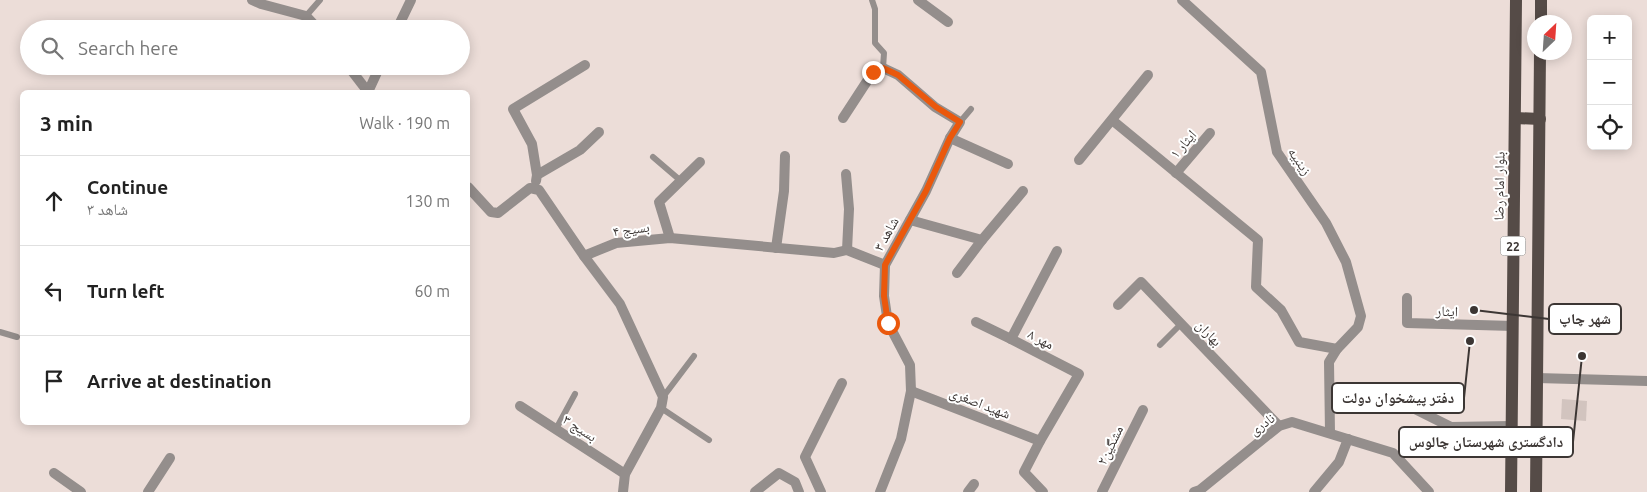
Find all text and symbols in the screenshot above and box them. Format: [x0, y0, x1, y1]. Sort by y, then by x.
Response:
north arrow [1527, 15, 1572, 60]
map controls [1587, 15, 1632, 150]
button: + [1587, 15, 1632, 60]
search box [20, 20, 470, 75]
icon: search [38, 34, 66, 62]
text: Search here [78, 37, 178, 59]
button: − [1587, 60, 1632, 105]
route end [862, 61, 885, 84]
button: locate [1587, 105, 1632, 150]
text: 3 min [40, 111, 93, 135]
text: Walk · 190 m [359, 114, 450, 132]
street label: ایثار ۱ [1167, 127, 1200, 162]
street label: زینبیه [1284, 144, 1315, 178]
street label: بلوار امام رضا [1490, 151, 1510, 221]
text: Continue [87, 176, 168, 198]
icon: ahead [40, 187, 68, 215]
text: 130 m [405, 192, 450, 210]
text: شاهد ۳ [87, 200, 128, 218]
street label: شاهد ۳ [870, 214, 902, 254]
street label: بسیج ۴ [612, 218, 651, 241]
road number: 22 [1500, 237, 1526, 256]
icon: left [40, 277, 68, 305]
text: Turn left [87, 280, 165, 302]
text: 60 m [414, 282, 450, 300]
street label: ایثار [1435, 303, 1458, 320]
callout: شهر چاپ [1549, 304, 1621, 334]
text: شهر چاپ [1559, 310, 1611, 328]
route start [877, 312, 900, 335]
street label: بهاران [1192, 317, 1225, 350]
street label: مهر ۸ [1025, 326, 1057, 353]
icon: arrive [40, 367, 68, 395]
text: Arrive at destination [87, 370, 272, 392]
callout: دفتر پیشخوان دولت [1332, 383, 1464, 413]
street label: شهید اصغری [947, 384, 1013, 423]
text: دفتر پیشخوان دولت [1342, 389, 1454, 407]
street label: نادری [1246, 410, 1278, 439]
street label: بسیج ۳ [559, 411, 600, 447]
street label: مشگین۲ [1094, 423, 1127, 468]
callout: دادگستری شهرستان چالوس [1399, 427, 1573, 457]
text: دادگستری شهرستان چالوس [1409, 433, 1563, 451]

